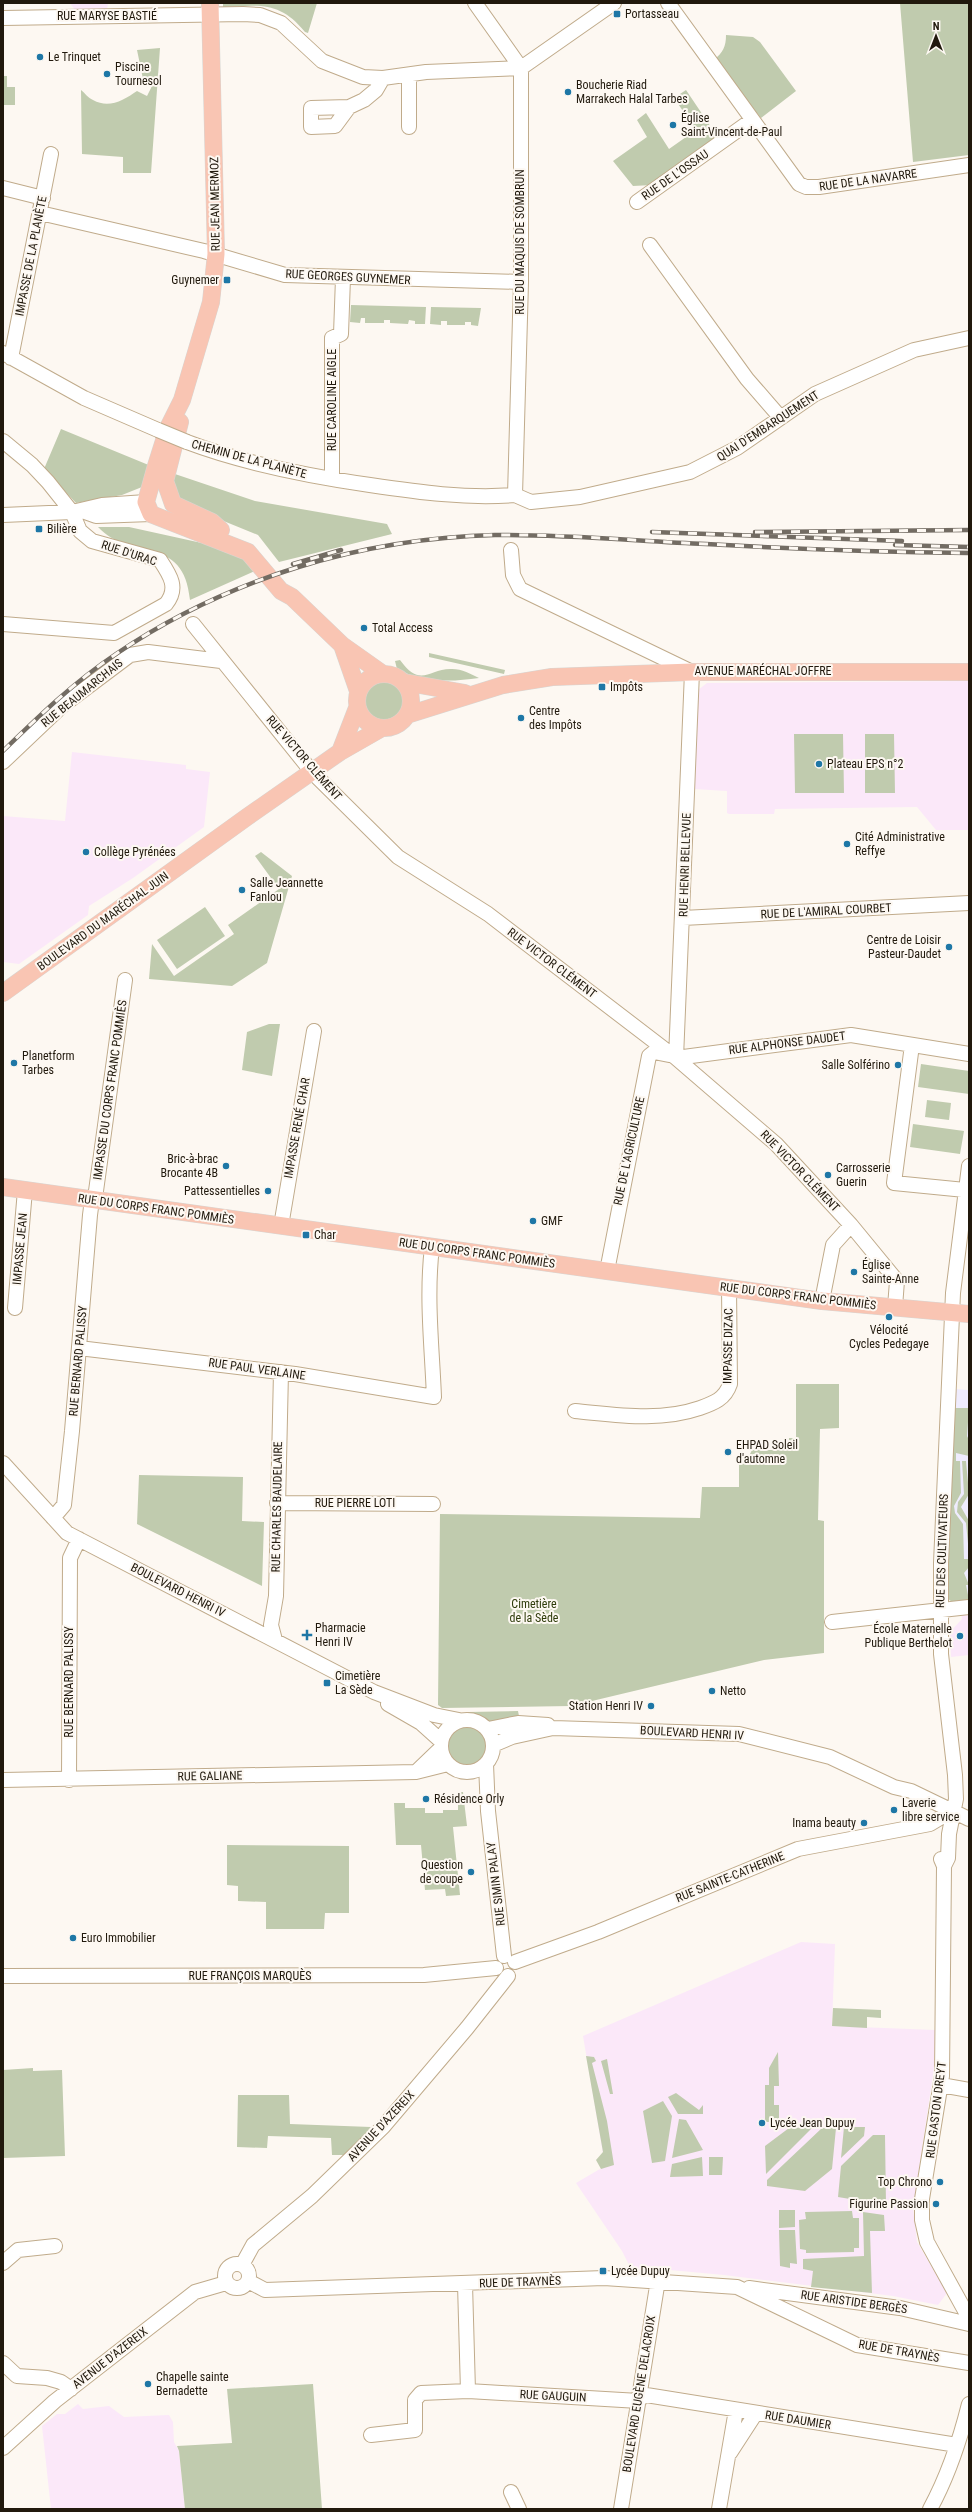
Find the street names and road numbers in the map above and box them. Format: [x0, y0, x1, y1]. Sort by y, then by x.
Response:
street label: RUE MARYSE BASTIÉ [57, 8, 157, 23]
street label: RUE DE L'OSSAU [639, 147, 711, 203]
street label: RUE JEAN MERMOZ [207, 157, 223, 251]
street label: RUE DE LA NAVARRE [818, 166, 918, 194]
street label: RUE DU MAQUIS DE SOMBRUN [513, 169, 527, 315]
street label: IMPASSE DE LA PLANÈTE [11, 194, 50, 317]
street label: RUE GEORGES GUYNEMER [285, 267, 412, 287]
street label: RUE CAROLINE AIGLE [325, 349, 339, 451]
street label: QUAI D'EMBARQUEMENT [714, 388, 822, 464]
street label: CHEMIN DE LA PLANÈTE [190, 436, 308, 481]
street label: RUE D'URAC [99, 537, 159, 569]
street label: RUE BEAUMARCHAIS [38, 656, 126, 730]
street label: AVENUE MARÉCHAL JOFFRE [694, 663, 832, 678]
street label: RUE VICTOR CLÉMENT [263, 712, 345, 803]
street label: RUE HENRI BELLEVUE [676, 813, 694, 917]
street label: BOULEVARD DU MARÉCHAL JUIN [34, 868, 171, 973]
street label: RUE DE L'AMIRAL COURBET [760, 901, 892, 921]
street label: RUE VICTOR CLÉMENT [505, 924, 600, 1001]
street label: IMPASSE DU CORPS FRANC POMMIÈS [89, 999, 130, 1181]
street label: RUE ALPHONSE DAUDET [728, 1029, 846, 1057]
street label: IMPASSE RENÉ CHAR [280, 1076, 313, 1180]
street label: RUE DE L'AGRICULTURE [611, 1095, 647, 1207]
street label: RUE VICTOR CLÉMENT [758, 1127, 843, 1215]
street label: RUE DU CORPS FRANC POMMIÈS [77, 1190, 235, 1227]
street label: IMPASSE JEAN [10, 1212, 30, 1286]
street label: RUE DU CORPS FRANC POMMIÈS [398, 1234, 556, 1271]
street label: RUE DU CORPS FRANC POMMIÈS [719, 1278, 877, 1313]
street label: RUE BERNARD PALISSY [66, 1304, 90, 1417]
street label: IMPASSE DIZAC [720, 1308, 736, 1384]
street label: RUE PAUL VERLAINE [208, 1355, 306, 1383]
street label: RUE CHARLES BAUDELAIRE [269, 1441, 285, 1573]
street label: RUE DES CULTIVATEURS [933, 1494, 951, 1608]
street label: RUE PIERRE LOTI [315, 1496, 395, 1510]
street label: BOULEVARD HENRI IV [128, 1560, 228, 1620]
street label: RUE BERNARD PALISSY [62, 1626, 76, 1738]
street label: BOULEVARD HENRI IV [640, 1723, 745, 1743]
street label: RUE GALIANE [177, 1768, 243, 1784]
street label: RUE SIMIN PALAY [484, 1840, 508, 1927]
street label: RUE SAINTE-CATHERINE [674, 1849, 786, 1905]
street label: RUE FRANÇOIS MARQUÈS [189, 1968, 311, 1983]
street label: RUE GASTON DREYT [923, 2061, 949, 2159]
street label: AVENUE D'AZEREIX [345, 2088, 418, 2164]
street label: RUE DE TRAYNÈS [479, 2273, 561, 2290]
street label: RUE ARISTIDE BERGÈS [800, 2287, 908, 2316]
street label: BOULEVARD EUGÈNE DELACROIX [619, 2314, 658, 2474]
street label: AVENUE D'AZEREIX [70, 2324, 151, 2392]
street label: RUE DE TRAYNÈS [857, 2336, 941, 2365]
street label: RUE GAUGUIN [519, 2387, 587, 2405]
street label: RUE DAUMIER [764, 2408, 833, 2432]

